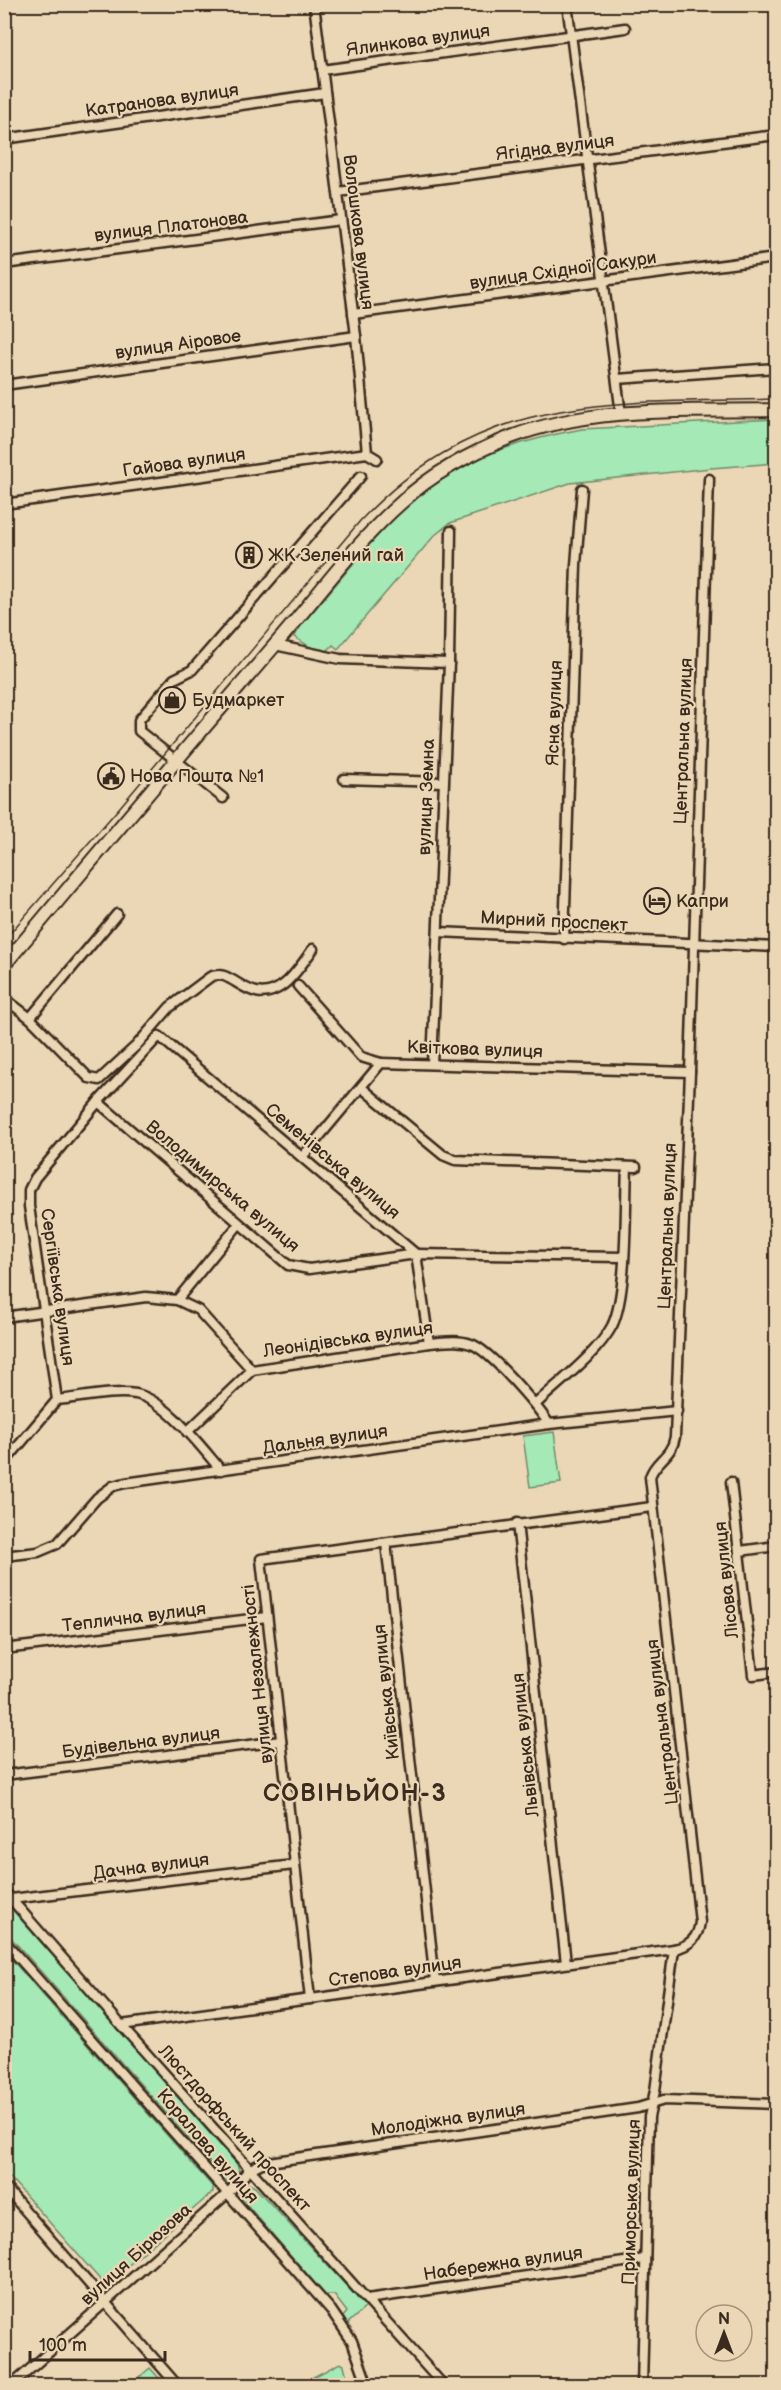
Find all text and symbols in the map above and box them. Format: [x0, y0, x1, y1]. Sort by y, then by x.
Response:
street label: Ялинкова вулиця [345, 20, 491, 61]
street label: Катранова вулиця [84, 79, 240, 122]
street label: Ягідна вулиця [495, 130, 616, 165]
street label: Волошкова вулиця [339, 153, 378, 311]
street label: вулиця Платонова [93, 207, 250, 246]
street label: вулиця Східної Сакури [468, 247, 658, 294]
street label: вулиця Аіровое [114, 325, 242, 364]
street label: Гайова вулиця [121, 443, 247, 482]
building icon: ЖК Зелений гай [234, 540, 264, 570]
place label: ЖК Зелений гай [268, 545, 404, 566]
street label: Центральна вулиця [670, 657, 697, 825]
street label: Ясна вулиця [542, 660, 567, 766]
shop icon: Будмаркет [157, 685, 187, 715]
place label: Будмаркет [192, 690, 285, 711]
street label: вулиця Земна [414, 738, 439, 856]
public building icon: Нова Пошта №1 [96, 761, 126, 791]
place label: Нова Пошта №1 [130, 766, 264, 787]
hotel icon: Капри [642, 886, 672, 916]
place label: Капри [676, 891, 729, 912]
street label: Мирний проспект [480, 907, 629, 936]
street label: Квіткова вулиця [407, 1037, 543, 1062]
street label: Семенівська вулиця [261, 1099, 404, 1224]
street label: Володимирська вулиця [142, 1116, 304, 1257]
street label: Центральна вулиця [654, 1142, 681, 1310]
street label: Сергіївська вулиця [36, 1207, 79, 1367]
street label: Леонідівська вулиця [261, 1317, 434, 1362]
street label: Дальня вулиця [261, 1420, 389, 1459]
street label: Лісова вулиця [710, 1520, 743, 1641]
street label: вулиця Незалежності [238, 1583, 277, 1765]
street label: Теплична вулиця [61, 1598, 207, 1637]
street label: Київська вулиця [369, 1623, 404, 1761]
street label: Центральна вулиця [642, 1638, 683, 1806]
street label: Львівська вулиця [507, 1672, 544, 1819]
street label: Будівельна вулиця [61, 1722, 221, 1763]
district label: СОВІНЬЙОН-3 [263, 1777, 447, 1808]
street label: Дачна вулиця [92, 1849, 210, 1884]
street label: Степова вулиця [327, 1952, 463, 1991]
street label: Люстдорфський проспект [153, 2040, 316, 2217]
street label: Коралова вулиця [152, 2085, 263, 2208]
street label: Молодіжна вулиця [370, 2098, 527, 2141]
street label: Приморська вулиця [618, 2119, 645, 2285]
street label: вулиця Бірюзова [77, 2199, 196, 2310]
street label: Набережна вулиця [422, 2242, 584, 2285]
north arrow [694, 2303, 754, 2363]
text: N [718, 2310, 730, 2329]
scale bar [30, 2324, 165, 2362]
text: 100 m [39, 2335, 87, 2356]

